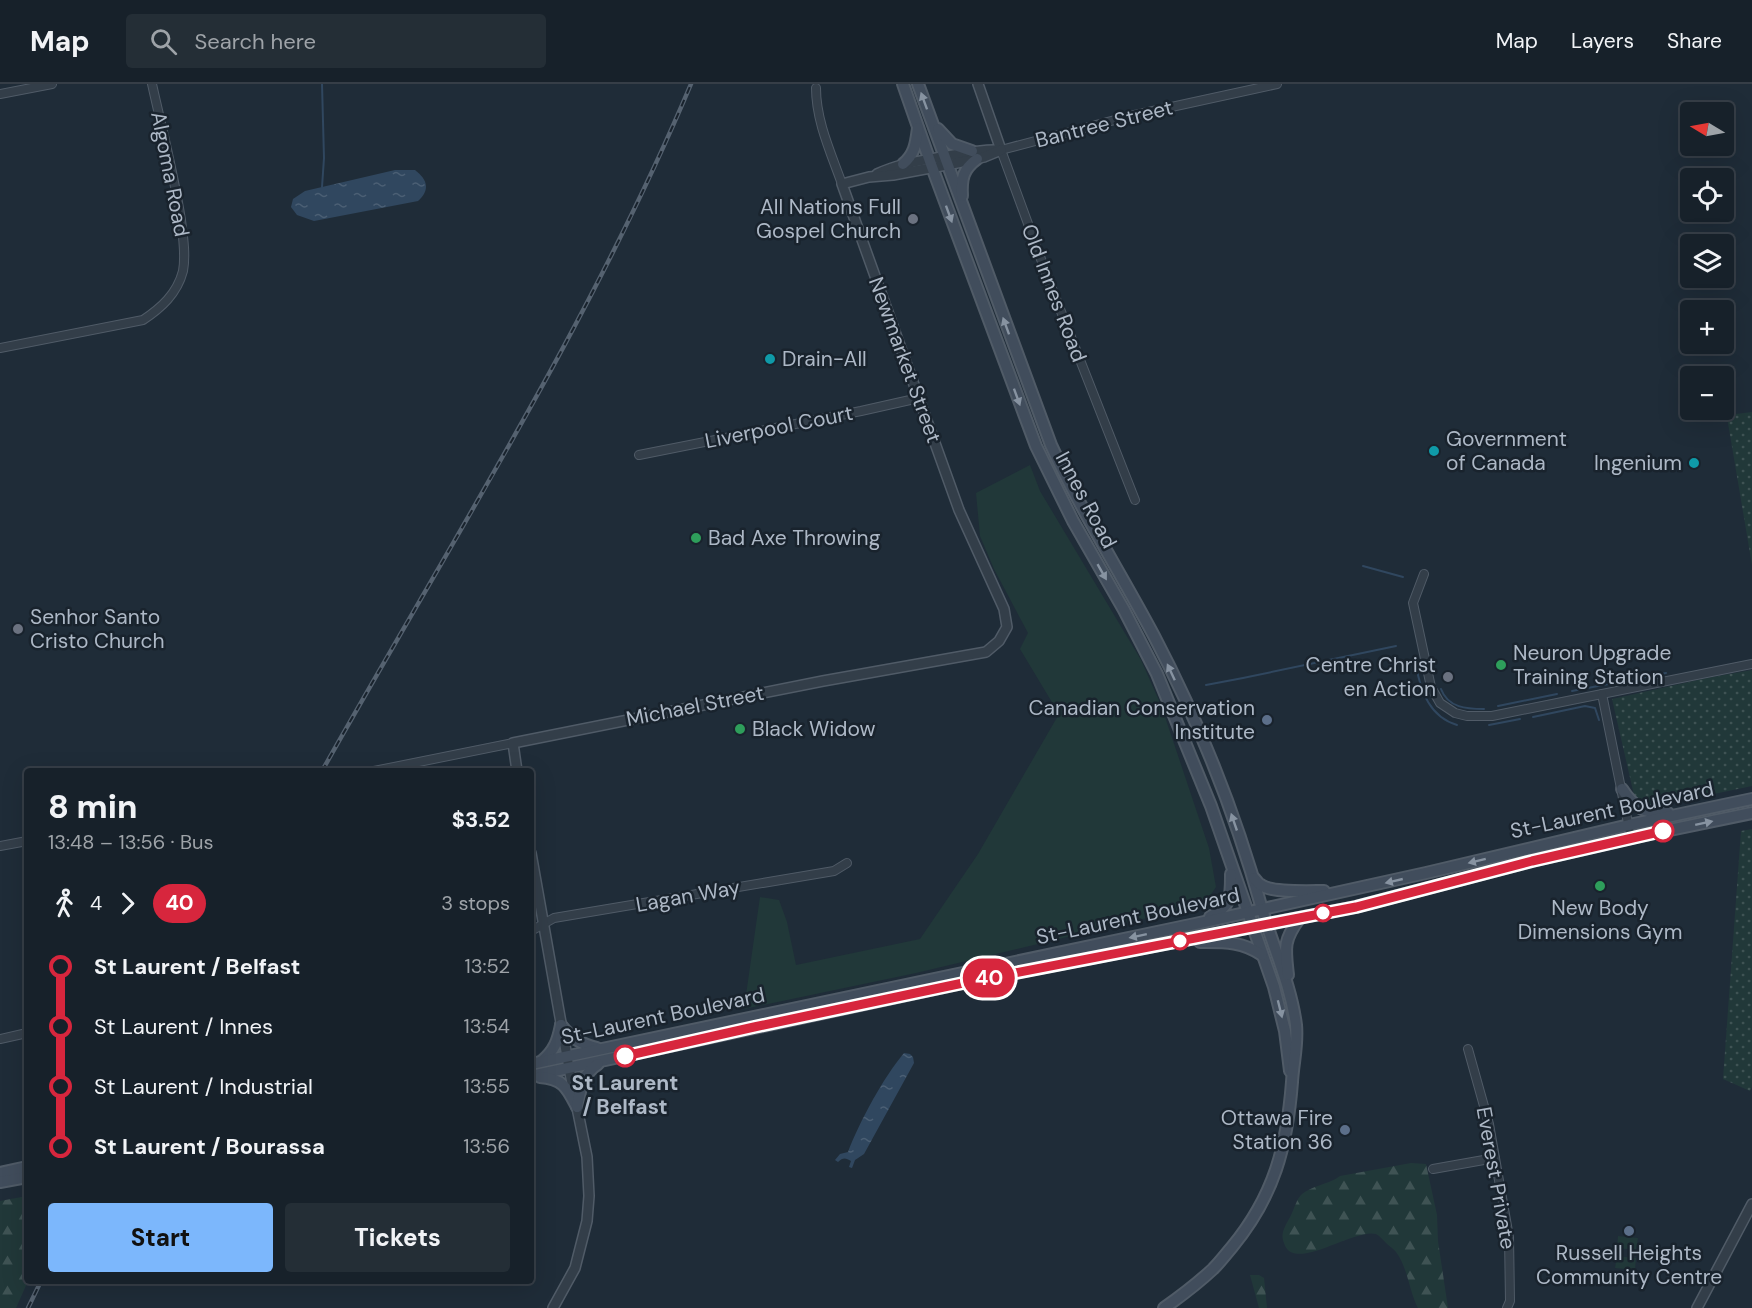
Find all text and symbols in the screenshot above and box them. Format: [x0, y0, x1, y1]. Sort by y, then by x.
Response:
search box [126, 14, 546, 68]
text: Map [30, 23, 90, 60]
icon: search [147, 25, 180, 58]
text: Search here [195, 27, 316, 56]
text: Map [1496, 27, 1538, 55]
text: Layers [1571, 27, 1634, 55]
text: Share [1667, 27, 1722, 55]
one-way arrow [918, 91, 928, 109]
street label: Bantree Street [1032, 93, 1176, 155]
north arrow [1680, 102, 1734, 156]
map controls [1680, 102, 1734, 420]
street label: Algoma Road [144, 109, 196, 239]
button: locate [1680, 168, 1734, 222]
place label: All Nations Full Gospel Church [756, 193, 901, 245]
one-way arrow [945, 205, 955, 223]
marker: All Nations Full Gospel Church [906, 212, 920, 226]
street label: Old Innes Road [1015, 220, 1093, 366]
button: layers [1680, 234, 1734, 288]
street label: Newmarket Street [862, 273, 948, 447]
button: + [1680, 300, 1734, 354]
one-way arrow [1001, 317, 1011, 335]
place label: Drain-All [782, 345, 867, 373]
marker: Drain-All [763, 352, 777, 366]
button: − [1680, 366, 1734, 420]
one-way arrow [1013, 388, 1022, 406]
street label: Liverpool Court [703, 399, 855, 455]
place label: Government of Canada [1446, 425, 1567, 477]
marker: Government of Canada [1427, 444, 1441, 458]
street label: Innes Road [1049, 447, 1123, 553]
place label: Ingenium [1594, 449, 1682, 477]
marker: Ingenium [1687, 456, 1701, 470]
place label: Bad Axe Throwing [708, 524, 881, 552]
marker: Bad Axe Throwing [689, 531, 703, 545]
one-way arrow [1097, 564, 1108, 580]
place label: Senhor Santo Cristo Church [30, 603, 165, 655]
marker: Senhor Santo Cristo Church [11, 622, 25, 636]
place label: Neuron Upgrade Training Station [1513, 639, 1671, 691]
place label: Centre Christ en Action [1306, 651, 1436, 703]
marker: Neuron Upgrade Training Station [1494, 658, 1508, 672]
one-way arrow [1167, 663, 1176, 680]
marker: Centre Christ en Action [1441, 670, 1455, 684]
street label: Michael Street [624, 679, 766, 733]
place label: Canadian Conservation Institute [1029, 694, 1255, 746]
marker: Canadian Conservation Institute [1260, 713, 1274, 727]
place label: Black Widow [752, 715, 876, 743]
marker: Black Widow [733, 722, 747, 736]
street label: St-Laurent Boulevard [1508, 775, 1716, 845]
text: 8 min [48, 785, 137, 828]
text: $3.52 [452, 805, 510, 834]
one-way arrow [1229, 812, 1239, 830]
one-way arrow [1694, 818, 1713, 827]
unlabelled marker [1652, 820, 1674, 842]
text: 13:48 – 13:56 · Bus [48, 829, 213, 855]
one-way arrow [1468, 856, 1486, 866]
street label: Lagan Way [634, 873, 743, 919]
one-way arrow [1385, 876, 1404, 886]
marker: New Body Dimensions Gym [1593, 879, 1607, 893]
street label: St-Laurent Boulevard [1034, 881, 1242, 951]
icon: walk [48, 887, 81, 920]
icon: forward [111, 887, 144, 920]
text: 40 [165, 889, 194, 917]
text: 4 [90, 890, 102, 916]
text: 3 stops [441, 890, 510, 916]
place label: New Body Dimensions Gym [1518, 894, 1682, 946]
unlabelled marker [1314, 904, 1332, 922]
one-way arrow [1129, 932, 1147, 942]
unlabelled marker [1171, 932, 1189, 950]
text: St Laurent / Belfast [94, 952, 300, 981]
text: 13:52 [465, 953, 510, 979]
line badge: 40 [962, 958, 1016, 998]
text: 40 [975, 964, 1003, 992]
street label: St-Laurent Boulevard [559, 981, 767, 1051]
one-way arrow [1275, 1000, 1285, 1018]
text: St Laurent / Innes [94, 1012, 273, 1041]
text: 13:54 [464, 1013, 510, 1039]
marker: St Laurent / Belfast [614, 1045, 636, 1067]
place label: St Laurent / Belfast [572, 1069, 678, 1121]
text: St Laurent / Industrial [94, 1072, 313, 1101]
text: 13:55 [464, 1073, 510, 1099]
place label: Ottawa Fire Station 36 [1221, 1104, 1333, 1156]
street label: Everest Private [1470, 1105, 1522, 1251]
marker: Ottawa Fire Station 36 [1338, 1123, 1352, 1137]
text: St Laurent / Bourassa [94, 1132, 325, 1161]
text: 13:56 [463, 1133, 510, 1159]
button: Start [48, 1203, 273, 1272]
button: Tickets [285, 1203, 510, 1272]
marker: Russell Heights Community Centre [1622, 1224, 1636, 1238]
place label: Russell Heights Community Centre [1536, 1239, 1722, 1291]

